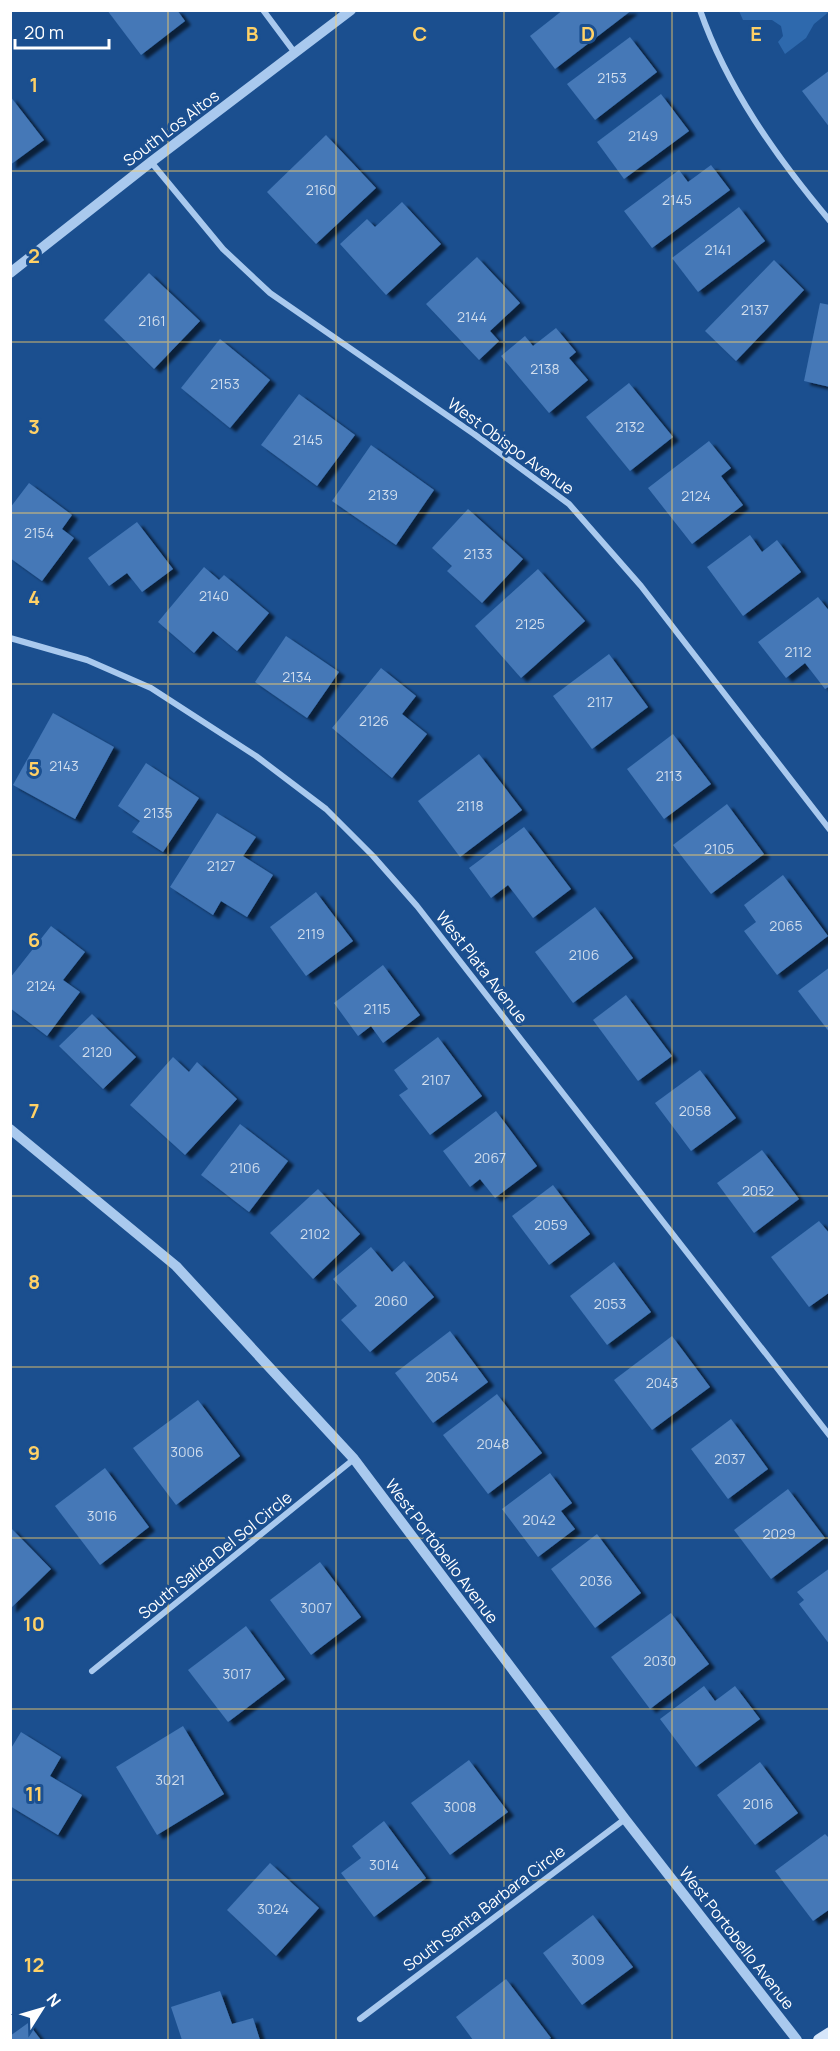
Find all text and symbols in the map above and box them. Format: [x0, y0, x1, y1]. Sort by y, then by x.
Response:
scale bar [15, 12, 110, 50]
text: 20 m [24, 20, 64, 44]
text: B [246, 20, 259, 47]
text: C [413, 20, 427, 47]
text: D [581, 20, 595, 47]
text: E [750, 20, 762, 47]
house number: 2153 [597, 68, 627, 87]
text: 1 [30, 71, 38, 98]
street label: South Los Altos [119, 85, 223, 171]
house number: 2149 [628, 126, 658, 145]
house number: 2160 [306, 180, 336, 199]
house number: 2145 [662, 190, 692, 209]
house number: 2141 [704, 240, 732, 259]
text: 2 [28, 242, 40, 269]
house number: 2137 [741, 300, 769, 319]
house number: 2144 [457, 307, 487, 326]
house number: 2161 [138, 311, 166, 330]
house number: 2138 [530, 359, 560, 378]
house number: 2153 [210, 374, 240, 393]
street label: West Obispo Avenue [443, 393, 579, 499]
text: 3 [28, 413, 40, 440]
house number: 2132 [615, 417, 645, 436]
house number: 2145 [293, 430, 323, 449]
house number: 2139 [368, 485, 398, 504]
house number: 2124 [681, 486, 711, 505]
house number: 2154 [24, 523, 54, 542]
house number: 2133 [464, 544, 492, 563]
text: 4 [28, 584, 40, 611]
house number: 2140 [199, 586, 229, 605]
house number: 2125 [515, 614, 545, 633]
house number: 2112 [785, 642, 811, 661]
house number: 2134 [282, 667, 312, 686]
house number: 2117 [587, 692, 613, 711]
house number: 2126 [359, 711, 389, 730]
text: 5 [28, 755, 40, 782]
house number: 2143 [49, 756, 79, 775]
house number: 2113 [656, 766, 682, 785]
house number: 2118 [456, 796, 484, 815]
house number: 2135 [143, 803, 173, 822]
house number: 2105 [704, 839, 734, 858]
house number: 2127 [207, 856, 235, 875]
street label: West Plata Avenue [431, 906, 533, 1028]
house number: 2065 [769, 916, 803, 935]
house number: 2119 [297, 924, 325, 943]
text: 6 [28, 926, 40, 953]
house number: 2106 [569, 945, 599, 964]
house number: 2124 [26, 976, 56, 995]
house number: 2115 [364, 999, 391, 1018]
house number: 2120 [82, 1042, 112, 1061]
house number: 2107 [421, 1070, 451, 1089]
text: 7 [29, 1097, 39, 1124]
house number: 2058 [679, 1101, 711, 1120]
house number: 2067 [474, 1148, 506, 1167]
house number: 2106 [230, 1158, 260, 1177]
house number: 2052 [742, 1181, 774, 1200]
house number: 2059 [534, 1215, 568, 1234]
house number: 2102 [300, 1224, 330, 1243]
text: 8 [28, 1268, 40, 1295]
house number: 2060 [374, 1291, 408, 1310]
house number: 2053 [594, 1294, 626, 1313]
house number: 2054 [426, 1367, 458, 1386]
house number: 2043 [646, 1373, 678, 1392]
house number: 2048 [477, 1434, 509, 1453]
text: 9 [28, 1439, 40, 1466]
house number: 3006 [170, 1442, 204, 1461]
house number: 2037 [714, 1449, 746, 1468]
street label: West Portobello Avenue [380, 1474, 504, 1628]
street label: South Salida Del Sol Circle [134, 1486, 296, 1624]
house number: 3016 [87, 1506, 117, 1525]
house number: 2042 [523, 1510, 555, 1529]
house number: 2029 [762, 1524, 796, 1543]
house number: 2036 [580, 1571, 612, 1590]
house number: 3007 [300, 1598, 332, 1617]
text: 10 [23, 1610, 45, 1637]
house number: 2030 [644, 1651, 676, 1670]
house number: 3017 [223, 1664, 251, 1683]
house number: 3021 [155, 1770, 185, 1789]
text: 11 [25, 1780, 43, 1807]
house number: 2016 [743, 1794, 773, 1813]
house number: 3008 [444, 1797, 476, 1816]
street label: South Santa Barbara Circle [398, 1840, 570, 1976]
house number: 3014 [369, 1855, 399, 1874]
street label: West Portobello Avenue [674, 1862, 800, 2014]
house number: 3024 [257, 1899, 289, 1918]
house number: 3009 [571, 1950, 605, 1969]
text: 12 [24, 1951, 44, 1978]
north arrow [12, 1979, 72, 2039]
text: N [42, 1989, 66, 2011]

